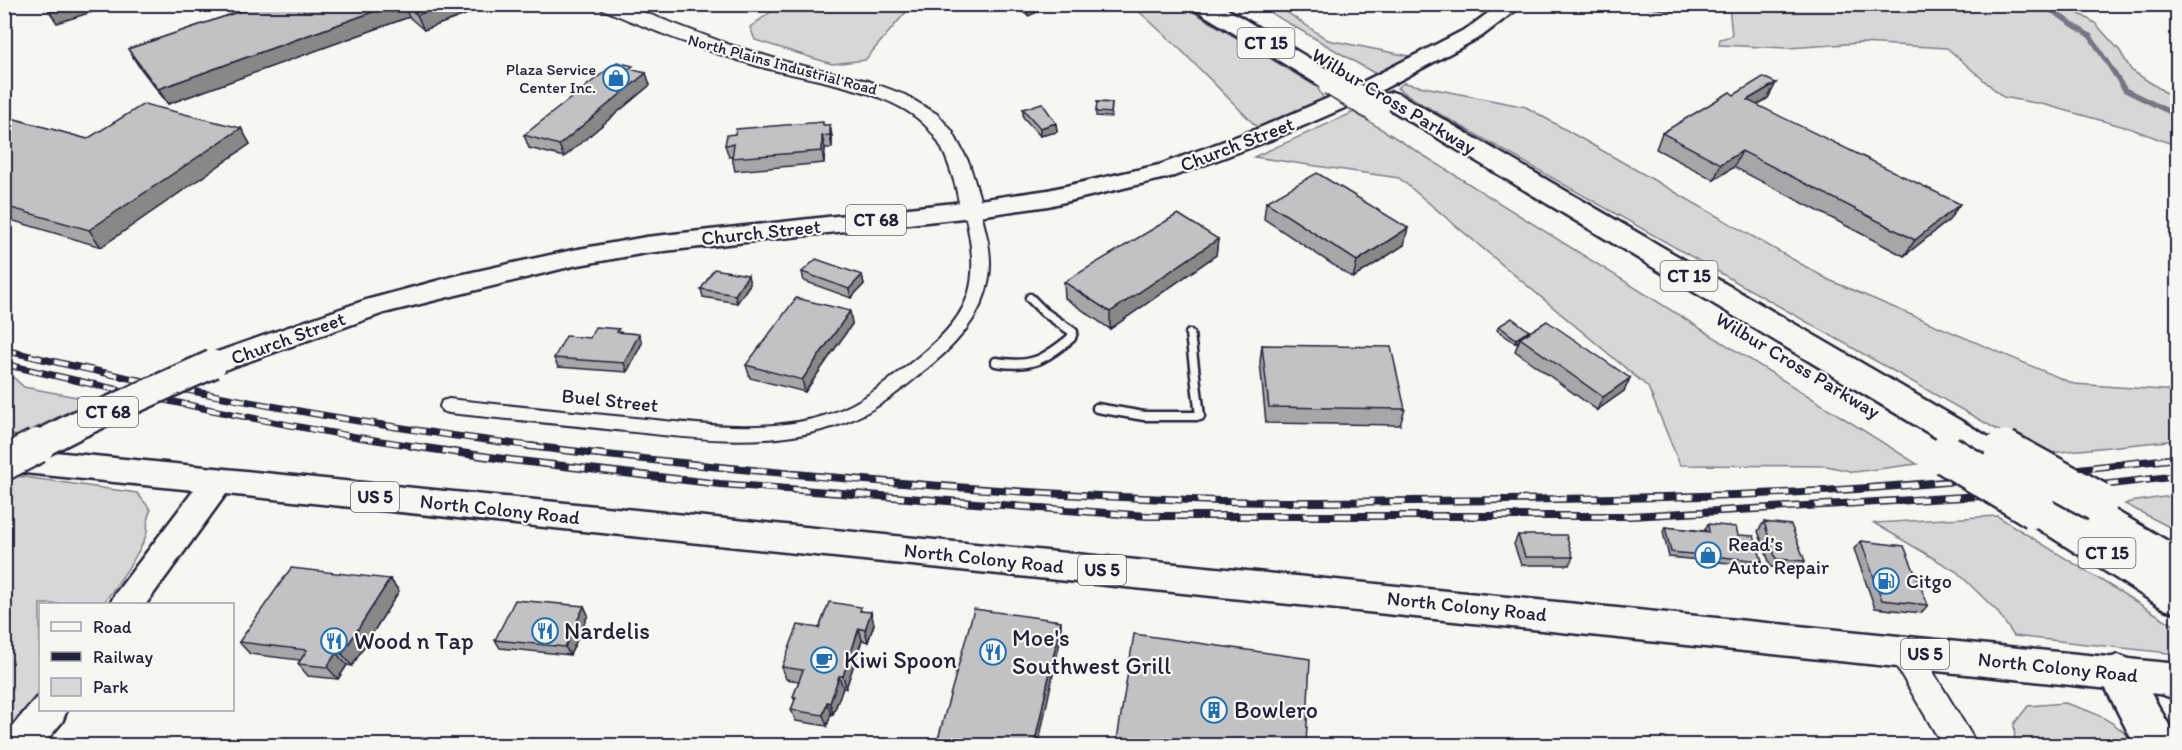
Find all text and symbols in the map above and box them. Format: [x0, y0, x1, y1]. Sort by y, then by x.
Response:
road number: CT 15 [1238, 28, 1294, 58]
street label: North Plains Industrial Road [686, 30, 880, 99]
street label: Wilbur Cross Parkway [1307, 42, 1481, 160]
place label: Plaza Service Center Inc. [506, 60, 596, 97]
shop icon: Plaza Service Center Inc. [601, 63, 631, 93]
street label: Church Street [1177, 111, 1297, 177]
road number: CT 68 [846, 205, 906, 235]
street label: Church Street [700, 214, 822, 250]
road number: CT 15 [1660, 261, 1718, 291]
street label: Church Street [227, 306, 349, 370]
street label: Wilbur Cross Parkway [1711, 306, 1885, 424]
street label: Buel Street [561, 383, 659, 417]
road number: CT 68 [78, 397, 138, 427]
road number: US 5 [351, 482, 399, 512]
street label: North Colony Road [419, 489, 581, 529]
place label: Read’s Auto Repair [1728, 532, 1829, 579]
street label: North Colony Road [903, 538, 1065, 578]
road number: CT 15 [2078, 538, 2136, 568]
shop icon: Read’s Auto Repair [1693, 540, 1723, 570]
road number: US 5 [1078, 555, 1126, 585]
fuel station icon: Citgo [1871, 566, 1901, 596]
place label: Citgo [1906, 569, 1952, 593]
street label: North Colony Road [1386, 586, 1548, 626]
legend [39, 603, 234, 711]
text: Road [93, 616, 132, 638]
restaurant icon: Nardelis [530, 616, 560, 646]
place label: Nardelis [564, 616, 650, 645]
place label: Moe's Southwest Grill [1012, 623, 1171, 680]
restaurant icon: Wood n Tap [319, 626, 349, 656]
place label: Wood n Tap [354, 626, 474, 655]
restaurant icon: Moe's Southwest Grill [978, 637, 1008, 667]
road number: US 5 [1901, 639, 1949, 669]
cafe icon: Kiwi Spoon [809, 645, 839, 675]
place label: Kiwi Spoon [844, 645, 957, 674]
text: Railway [93, 646, 154, 668]
street label: North Colony Road [1977, 647, 2139, 687]
text: Park [93, 676, 128, 698]
building icon: Bowlero [1199, 695, 1229, 725]
place label: Bowlero [1234, 695, 1318, 724]

